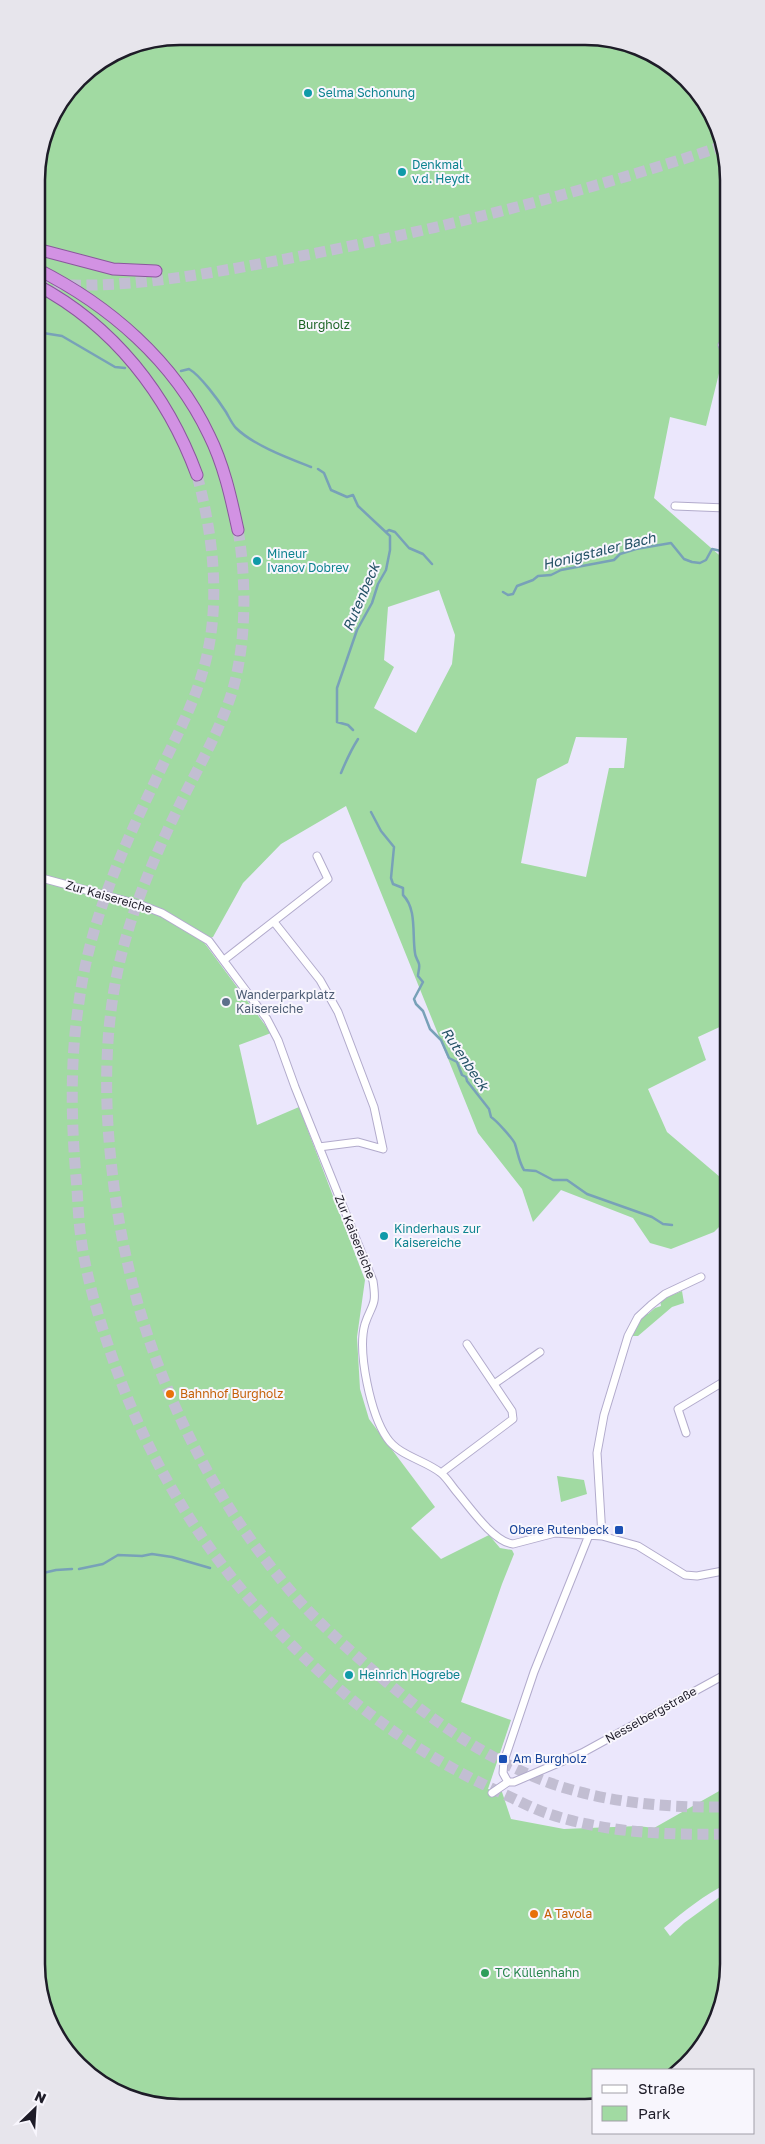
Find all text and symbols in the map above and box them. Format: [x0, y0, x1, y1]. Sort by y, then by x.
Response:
place label: Selma Schonung [318, 85, 415, 100]
marker: Selma Schonung [302, 87, 314, 99]
place label: Denkmal v.d. Heydt [412, 157, 470, 186]
marker: Denkmal v.d. Heydt [396, 166, 408, 178]
park label: Burgholz [298, 317, 350, 332]
water label: Honigstaler Bach [541, 528, 659, 573]
place label: Mineur Ivanov Dobrev [267, 546, 349, 575]
marker: Mineur Ivanov Dobrev [251, 555, 263, 567]
water label: Rutenbeck [339, 558, 383, 633]
street label: Zur Kaisereiche [64, 877, 154, 916]
place label: Wanderparkplatz Kaisereiche [236, 987, 335, 1016]
marker: Wanderparkplatz Kaisereiche [220, 996, 232, 1008]
water label: Rutenbeck [438, 1024, 494, 1095]
street label: Zur Kaisereiche [332, 1193, 379, 1281]
place label: Kinderhaus zur Kaisereiche [394, 1221, 481, 1250]
marker: Kinderhaus zur Kaisereiche [378, 1230, 390, 1242]
place label: Bahnhof Burgholz [180, 1386, 283, 1401]
marker: Bahnhof Burgholz [164, 1388, 176, 1400]
place label: Obere Rutenbeck [509, 1522, 609, 1537]
marker: Obere Rutenbeck [613, 1524, 625, 1536]
place label: Heinrich Hogrebe [359, 1667, 460, 1682]
marker: Heinrich Hogrebe [343, 1669, 355, 1681]
street label: Nesselbergstraße [602, 1683, 699, 1746]
place label: Am Burgholz [513, 1751, 587, 1766]
marker: Am Burgholz [497, 1753, 509, 1765]
place label: A Tavola [544, 1906, 592, 1921]
marker: A Tavola [528, 1908, 540, 1920]
place label: TC Küllenhahn [495, 1965, 579, 1980]
marker: TC Küllenhahn [479, 1967, 491, 1979]
legend [592, 2069, 755, 2134]
text: Straße [638, 2079, 685, 2097]
north arrow [10, 2084, 60, 2134]
text: N [32, 2087, 49, 2107]
text: Park [638, 2104, 671, 2122]

